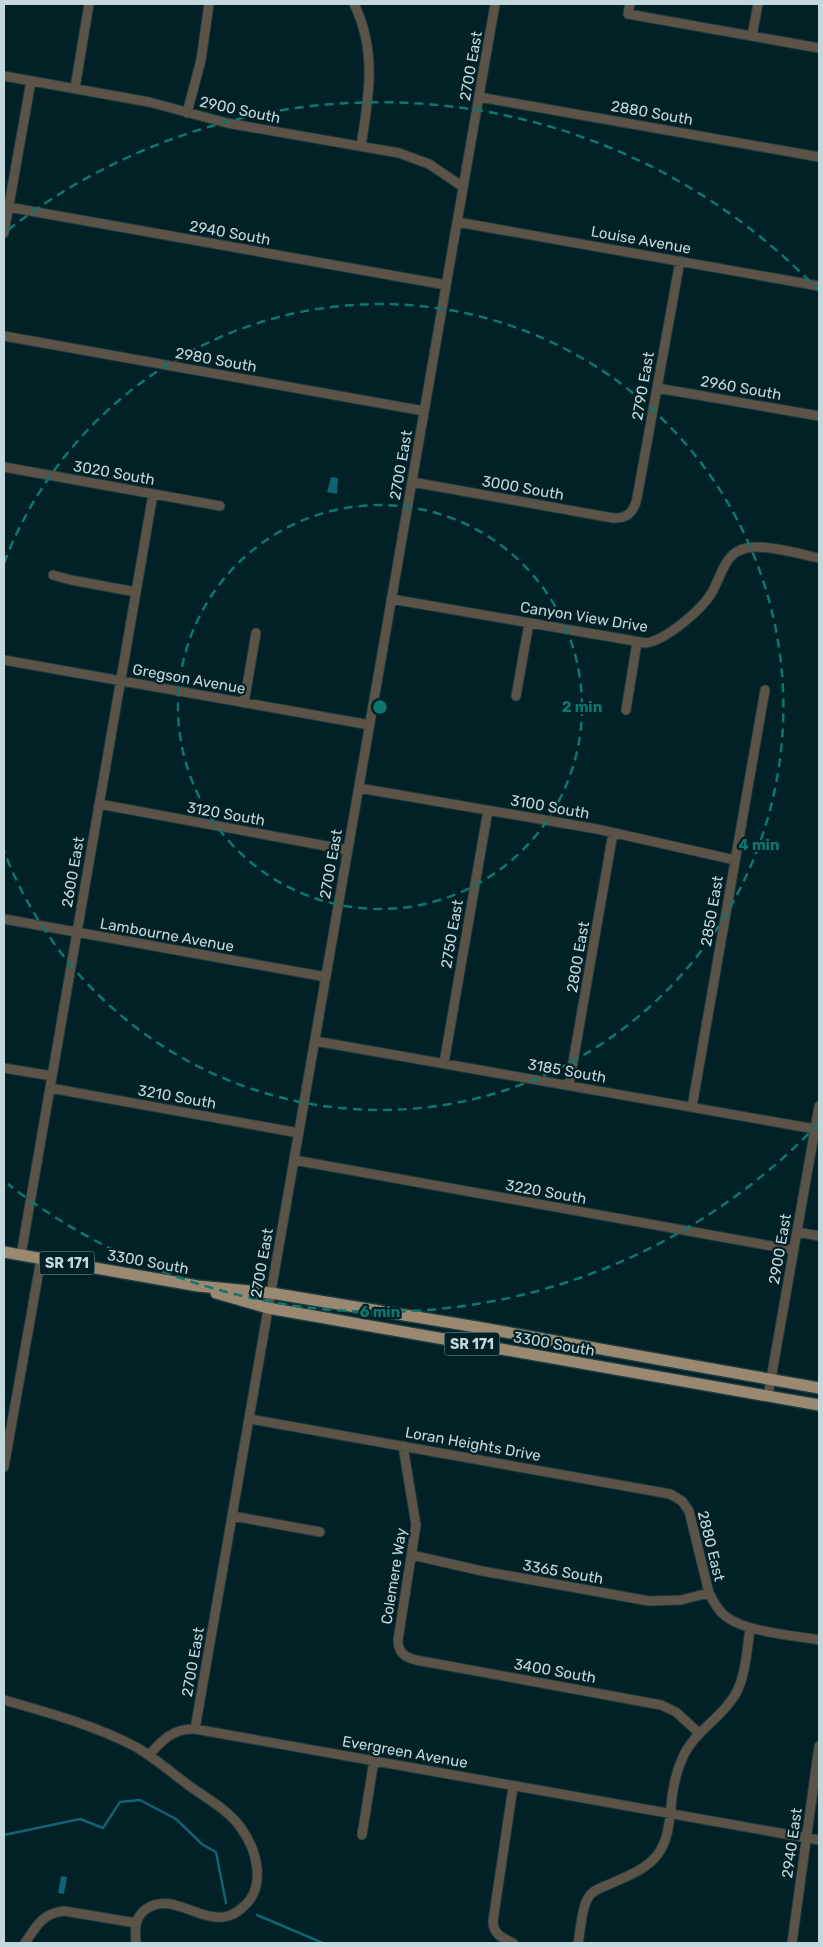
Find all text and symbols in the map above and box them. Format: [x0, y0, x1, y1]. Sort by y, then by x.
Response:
street label: 2700 East [456, 30, 486, 102]
street label: 2900 South [198, 93, 282, 127]
street label: 2880 South [610, 97, 694, 129]
street label: 2940 South [188, 217, 272, 249]
street label: Louise Avenue [589, 222, 693, 258]
street label: 2980 South [174, 344, 258, 376]
street label: 2790 East [628, 350, 658, 422]
street label: 2960 South [699, 372, 783, 404]
street label: 2700 East [386, 429, 416, 501]
street label: 3020 South [72, 457, 156, 489]
street label: 3000 South [480, 472, 566, 504]
street label: Canyon View Drive [519, 598, 649, 636]
street label: Gregson Avenue [131, 660, 247, 698]
centre of rings [371, 698, 389, 716]
text: 2 min [562, 698, 602, 716]
street label: 3100 South [509, 791, 591, 823]
street label: 3120 South [185, 798, 267, 830]
street label: 2700 East [316, 828, 346, 900]
street label: 2600 East [58, 835, 88, 909]
text: 4 min [738, 836, 780, 854]
street label: 2850 East [697, 874, 727, 948]
street label: 2750 East [437, 898, 467, 970]
street label: Lambourne Avenue [99, 914, 235, 956]
street label: 2800 East [563, 920, 593, 994]
street label: 3185 South [526, 1055, 608, 1087]
street label: 3210 South [136, 1081, 218, 1113]
street label: 3220 South [504, 1176, 588, 1208]
street label: 2900 East [765, 1212, 795, 1286]
street label: 2700 East [247, 1227, 277, 1299]
street label: 3300 South [106, 1246, 190, 1278]
road number: SR 171 [40, 1252, 94, 1274]
text: 6 min [360, 1303, 400, 1321]
street label: 3300 South [512, 1328, 596, 1360]
road number: SR 171 [444, 1332, 500, 1356]
street label: Loran Heights Drive [404, 1423, 542, 1465]
street label: 2880 East [694, 1509, 728, 1583]
street label: Colemere Way [377, 1526, 411, 1626]
street label: 3365 South [521, 1556, 605, 1588]
street label: 2700 East [178, 1626, 208, 1698]
street label: 3400 South [513, 1655, 597, 1687]
street label: Evergreen Avenue [341, 1732, 469, 1772]
street label: 2940 East [778, 1807, 806, 1879]

